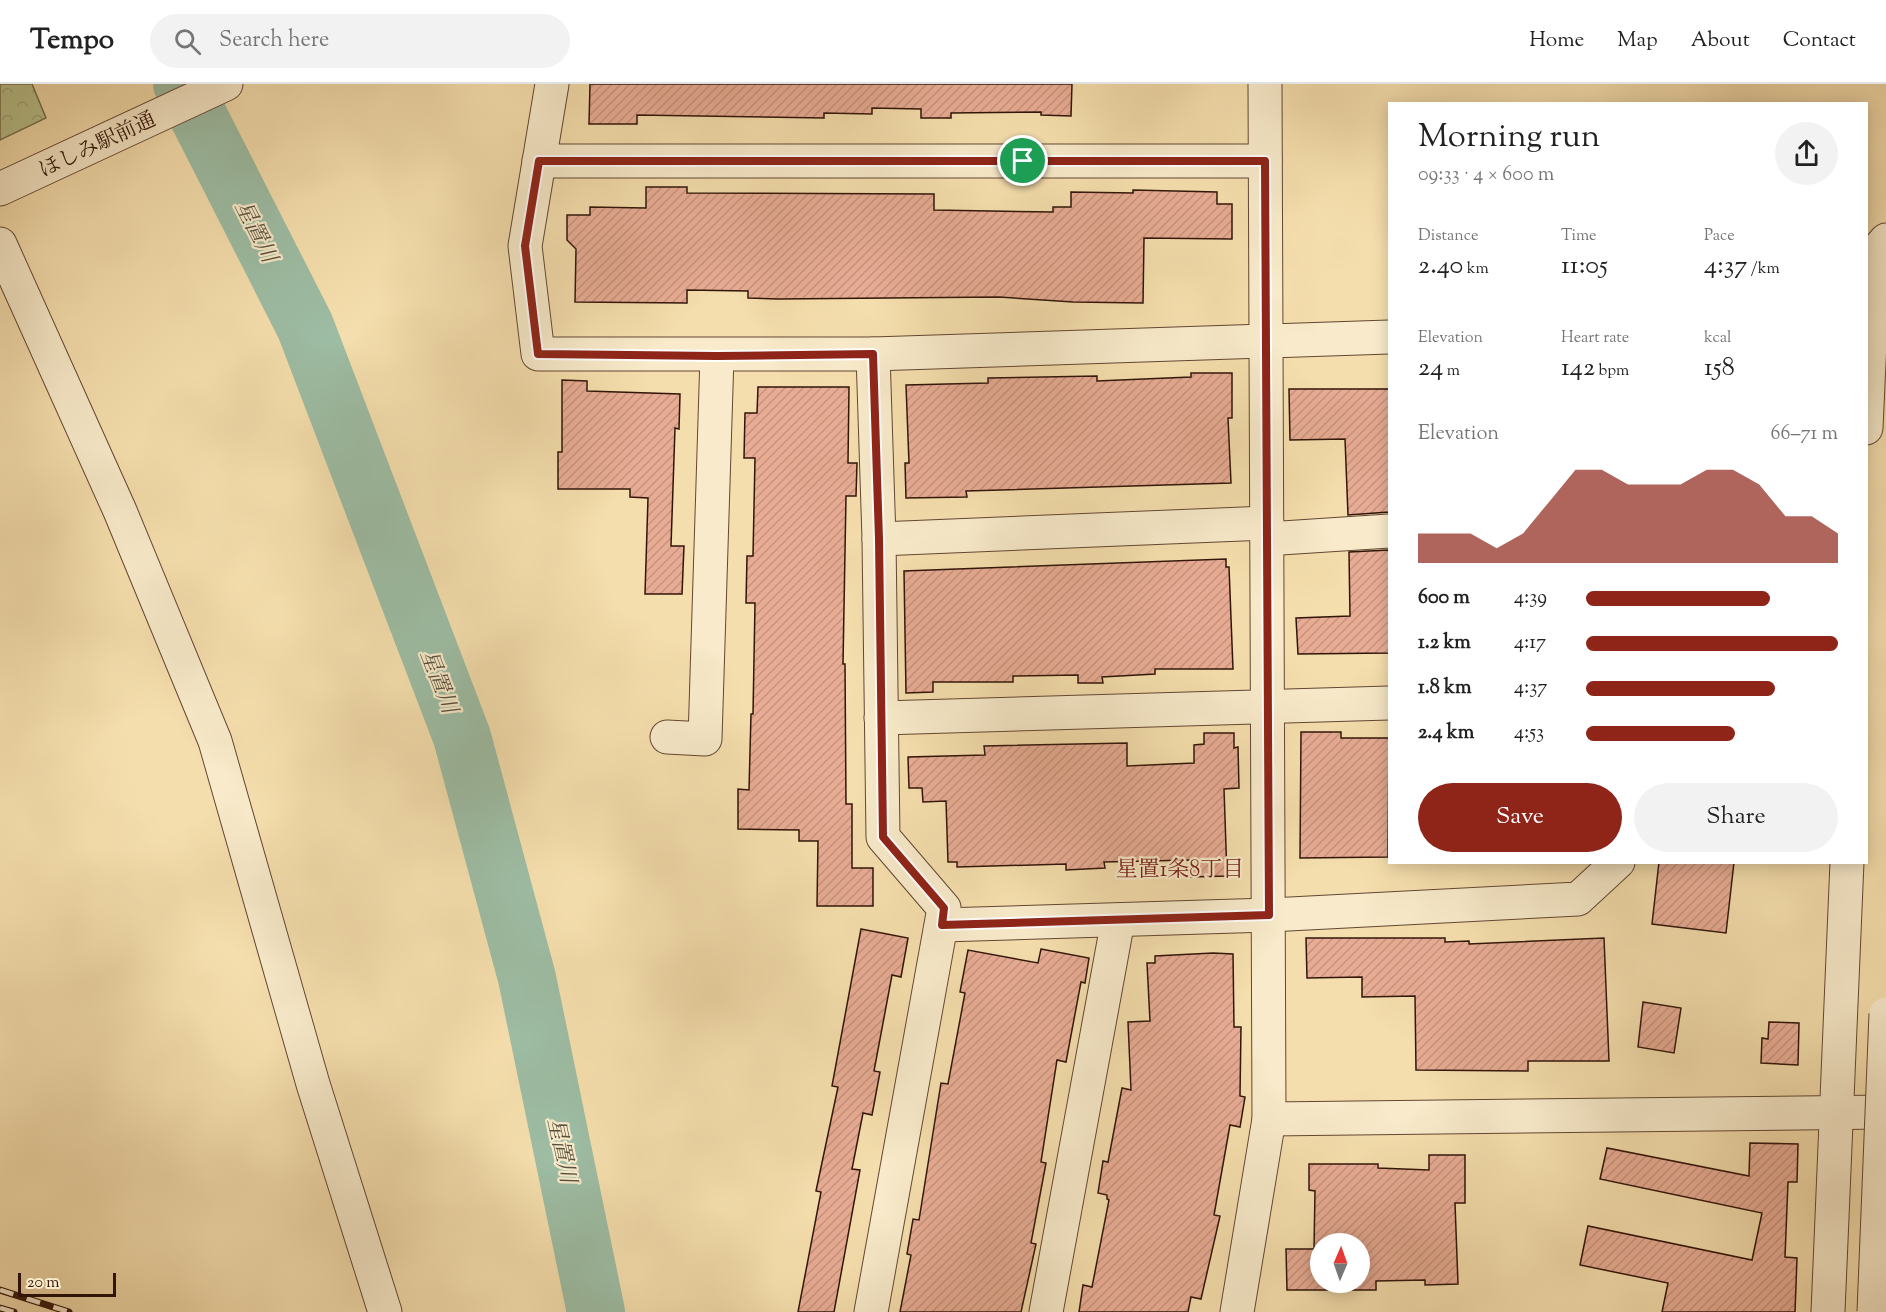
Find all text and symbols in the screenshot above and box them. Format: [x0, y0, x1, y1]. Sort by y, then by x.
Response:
search box [150, 14, 570, 68]
text: Tempo [30, 21, 114, 61]
icon: search [171, 25, 204, 58]
text: Search here [219, 25, 329, 57]
text: Home [1529, 26, 1584, 56]
text: Map [1617, 26, 1658, 56]
text: About [1691, 26, 1750, 56]
text: Contact [1783, 26, 1856, 56]
street label: ほしみ駅前通 [34, 106, 161, 186]
text: Morning run [1418, 114, 1600, 162]
button: share [1775, 122, 1838, 185]
pin [997, 135, 1048, 186]
icon: arrive [1006, 144, 1039, 177]
text: 09:33 · 4 × 600 m [1418, 161, 1554, 190]
water label: 星置川 [225, 196, 284, 271]
text: Distance [1418, 225, 1478, 248]
text: Time [1561, 225, 1597, 248]
text: Pace [1704, 225, 1735, 248]
text: 2.40 [1418, 248, 1463, 285]
text: 11:05 [1561, 248, 1608, 285]
text: 4:37 [1704, 248, 1747, 285]
text: km [1463, 258, 1489, 281]
text: /km [1747, 258, 1780, 281]
text: Elevation [1418, 327, 1483, 350]
text: Heart rate [1561, 327, 1629, 350]
text: kcal [1704, 327, 1732, 350]
text: 24 [1418, 350, 1443, 387]
text: 142 [1561, 350, 1595, 387]
text: 158 [1704, 350, 1735, 387]
text: m [1443, 360, 1460, 383]
text: bpm [1595, 360, 1629, 383]
text: Elevation [1418, 420, 1499, 449]
text: 66–71 m [1771, 420, 1838, 449]
text: 600 m [1418, 584, 1470, 613]
text: 4:39 [1514, 584, 1547, 613]
text: 1.2 km [1418, 629, 1471, 658]
text: 4:17 [1514, 629, 1546, 658]
water label: 星置川 [410, 646, 465, 720]
text: 1.8 km [1418, 674, 1472, 703]
text: 4:37 [1514, 674, 1547, 703]
text: 2.4 km [1418, 719, 1474, 748]
text: 4:53 [1514, 719, 1544, 748]
button: Save [1418, 783, 1622, 852]
button: Share [1634, 783, 1838, 852]
district label: 星置1条8丁目 [1116, 855, 1244, 887]
water label: 星置川 [538, 1115, 583, 1188]
north arrow [1310, 1233, 1370, 1293]
map controls [1310, 1233, 1370, 1293]
scale bar [18, 1270, 116, 1298]
text: 20 m [27, 1272, 60, 1295]

